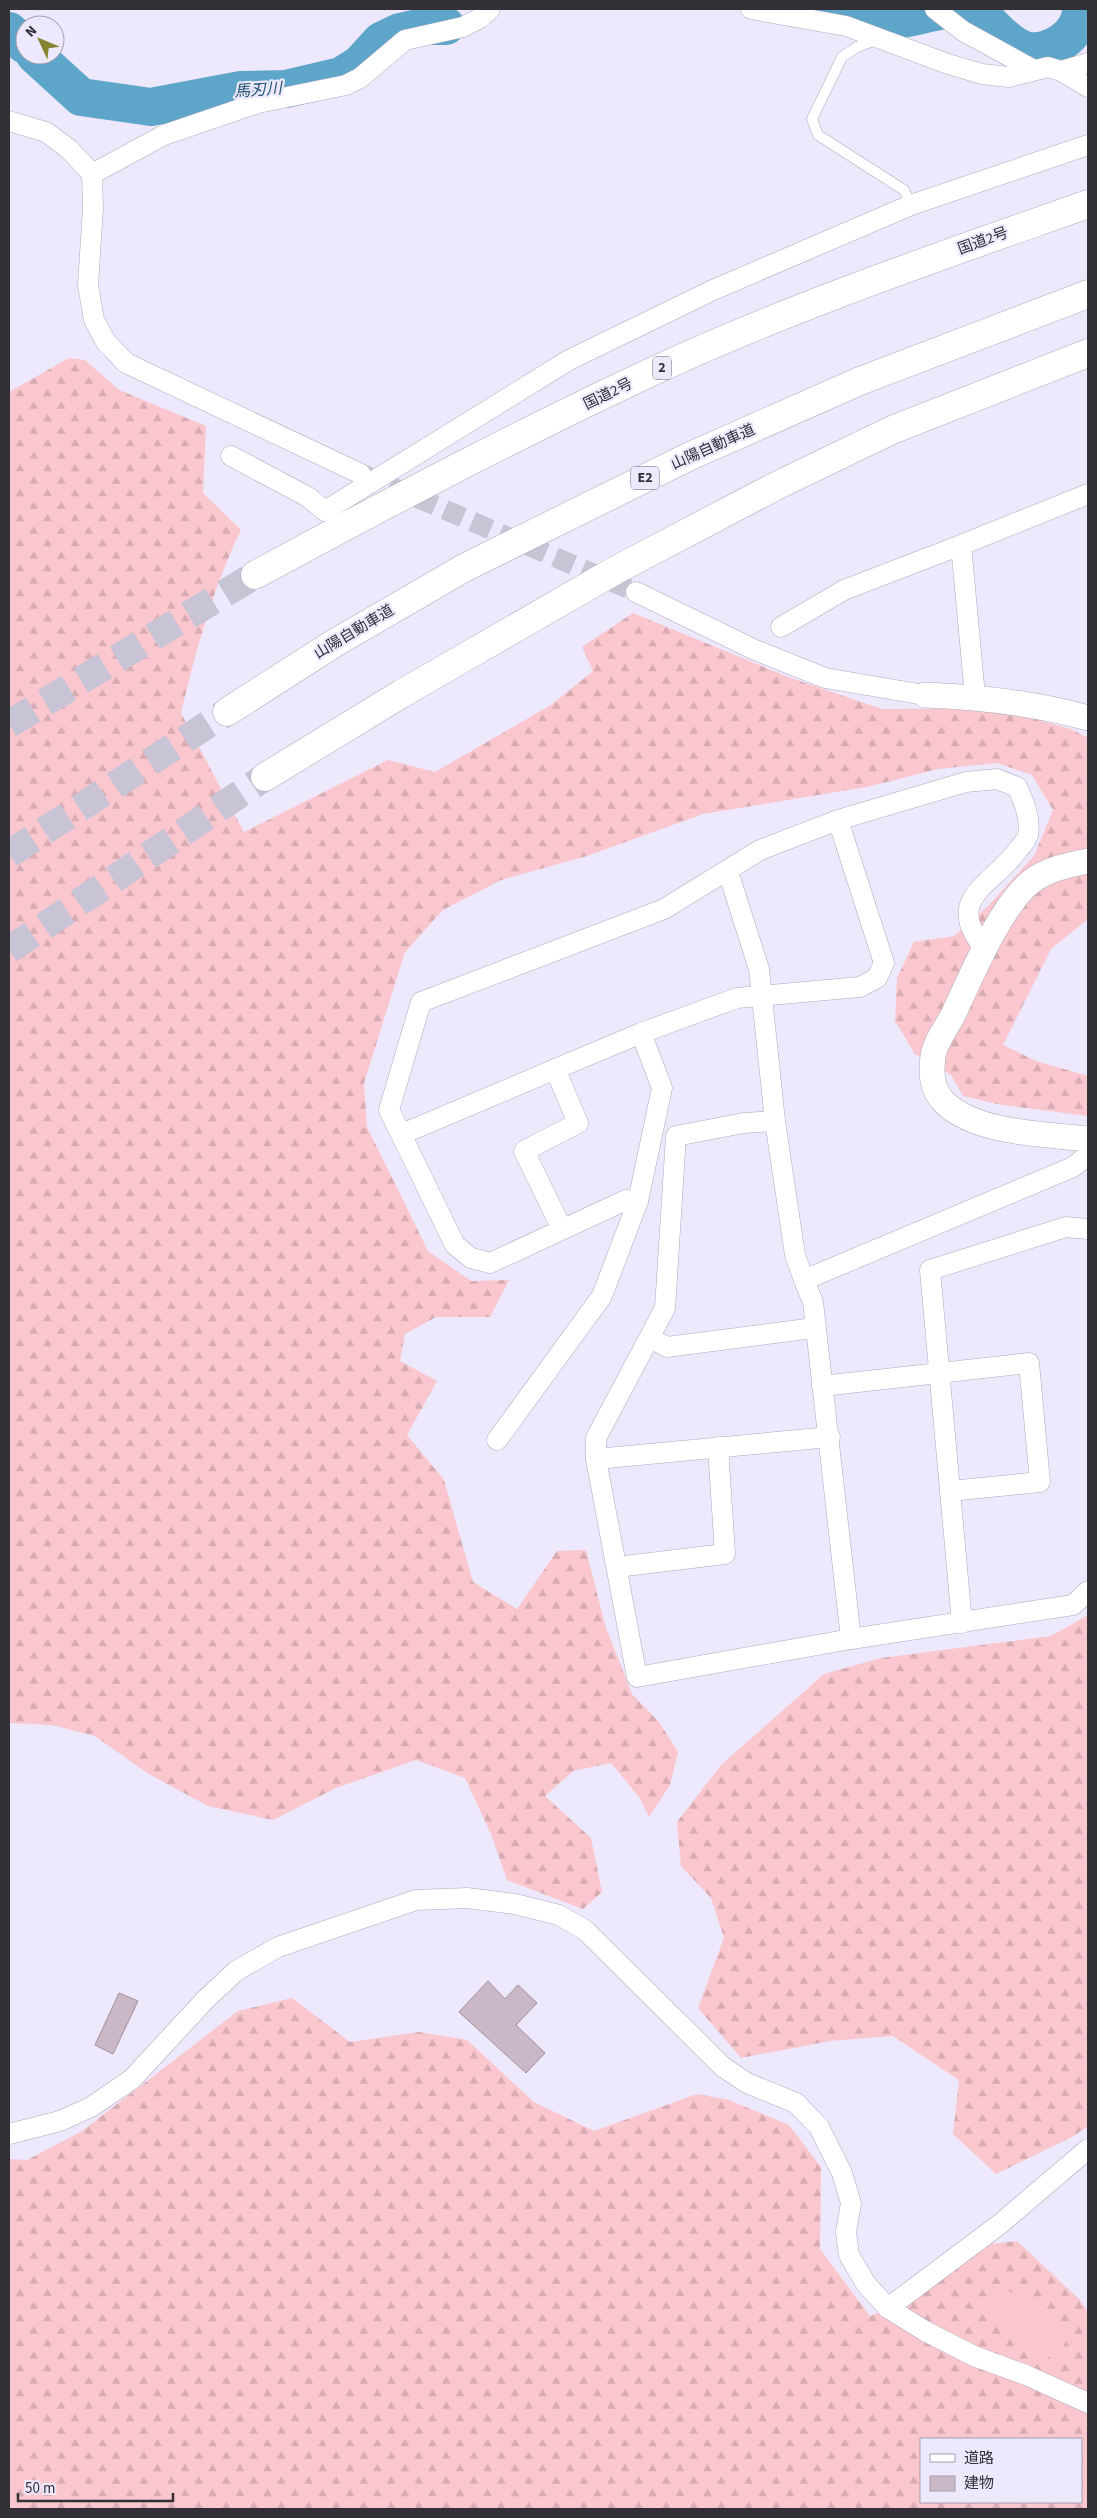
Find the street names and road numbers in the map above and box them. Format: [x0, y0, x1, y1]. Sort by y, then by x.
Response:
street label: 国道2号 [955, 222, 1011, 260]
road number: 2 [653, 356, 671, 379]
street label: 国道2号 [580, 373, 636, 415]
street label: 山陽自動車道 [668, 419, 758, 475]
road number: E2 [631, 466, 659, 489]
street label: 山陽自動車道 [310, 600, 398, 664]

